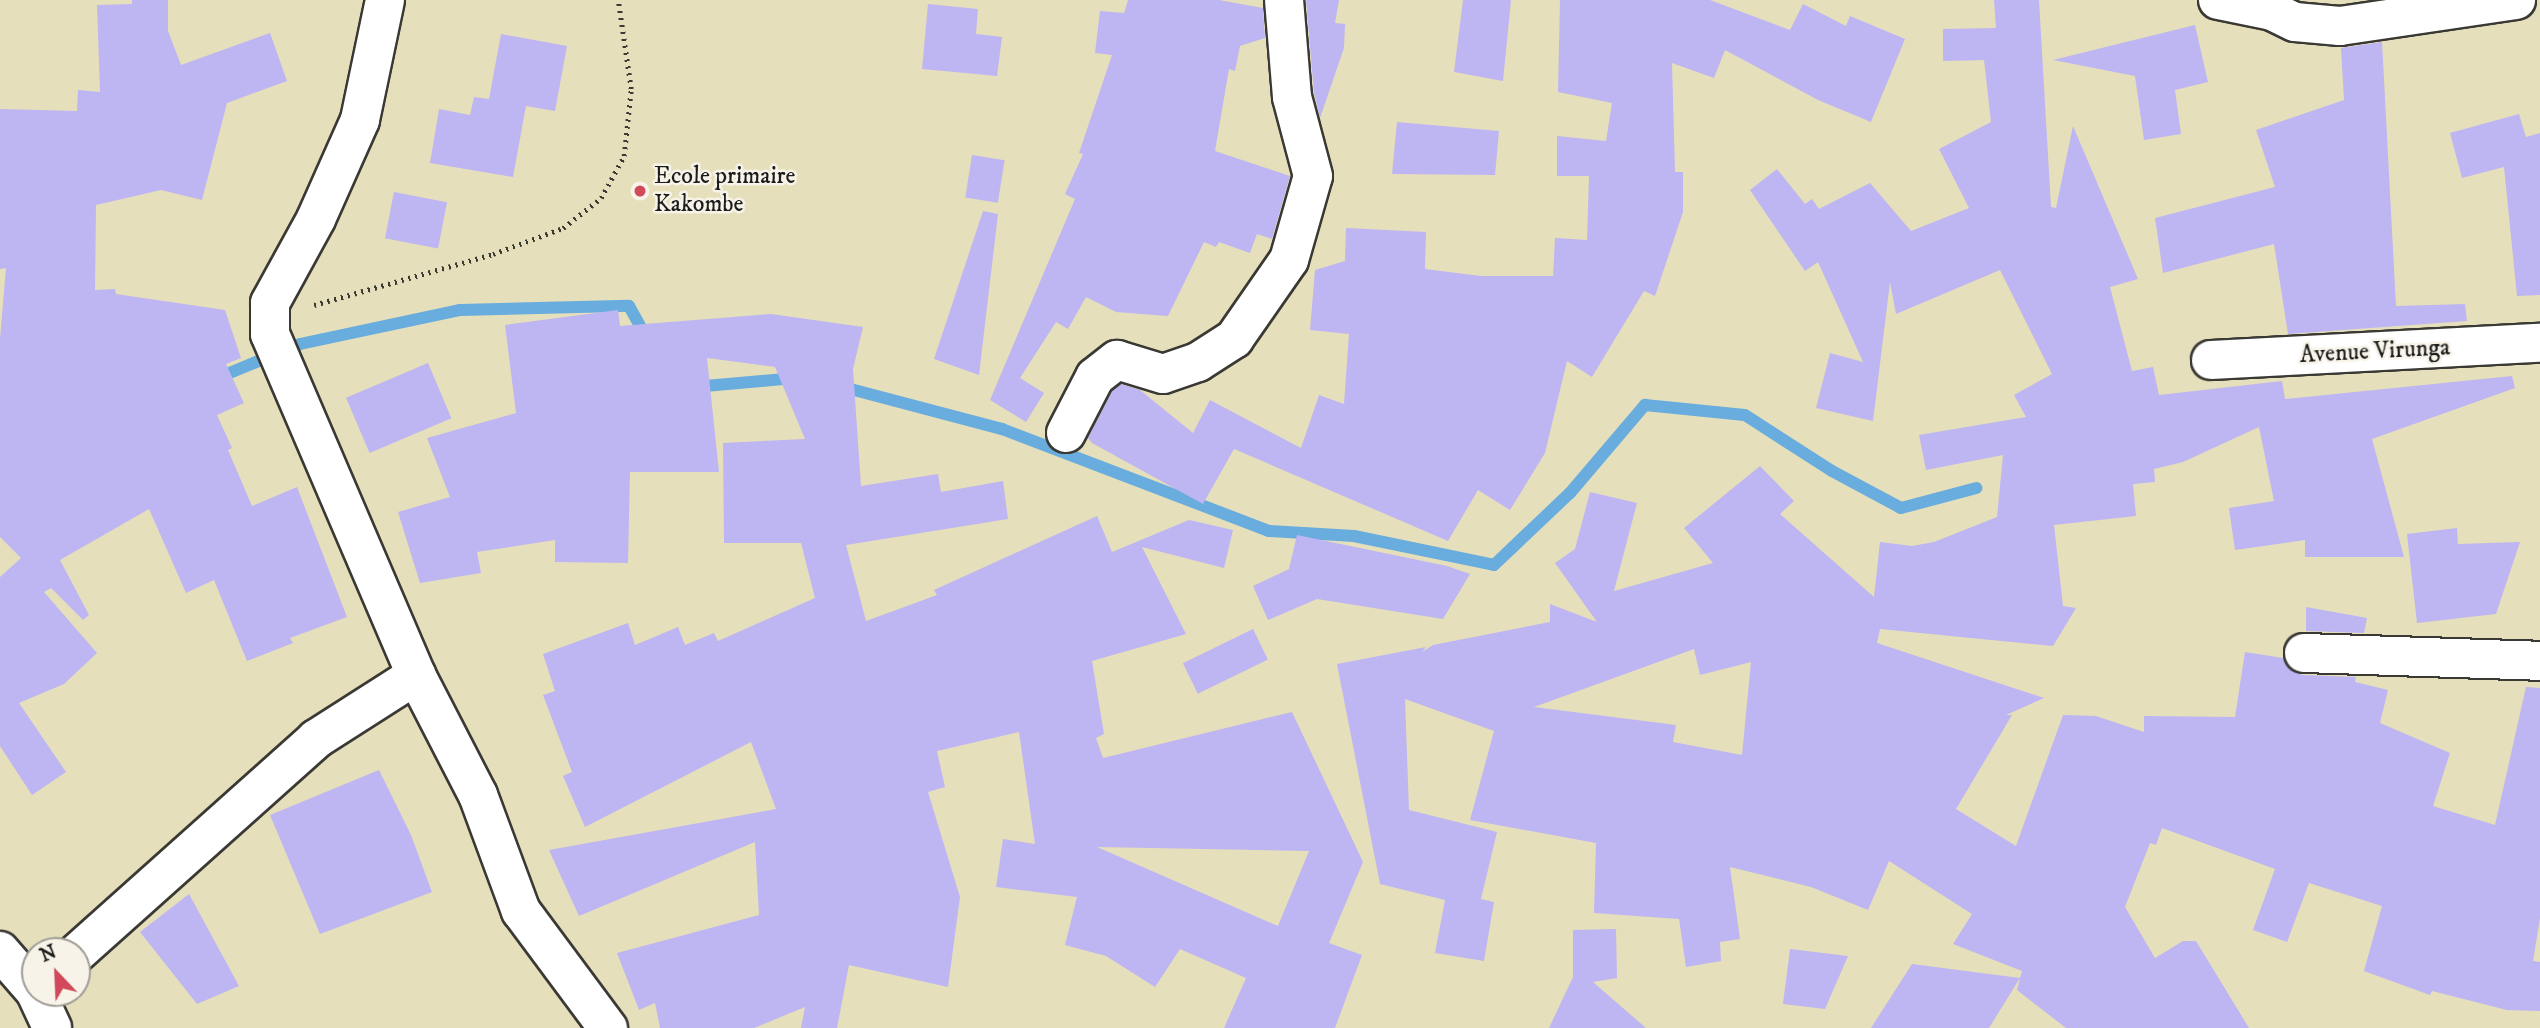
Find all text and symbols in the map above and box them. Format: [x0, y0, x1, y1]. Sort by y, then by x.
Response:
place label: Ecole primaire Kakombe [654, 163, 795, 219]
marker: Ecole primaire Kakombe [632, 183, 648, 199]
street label: Avenue Virunga [2299, 334, 2451, 370]
north arrow [21, 937, 91, 1007]
text: N [37, 940, 60, 968]

